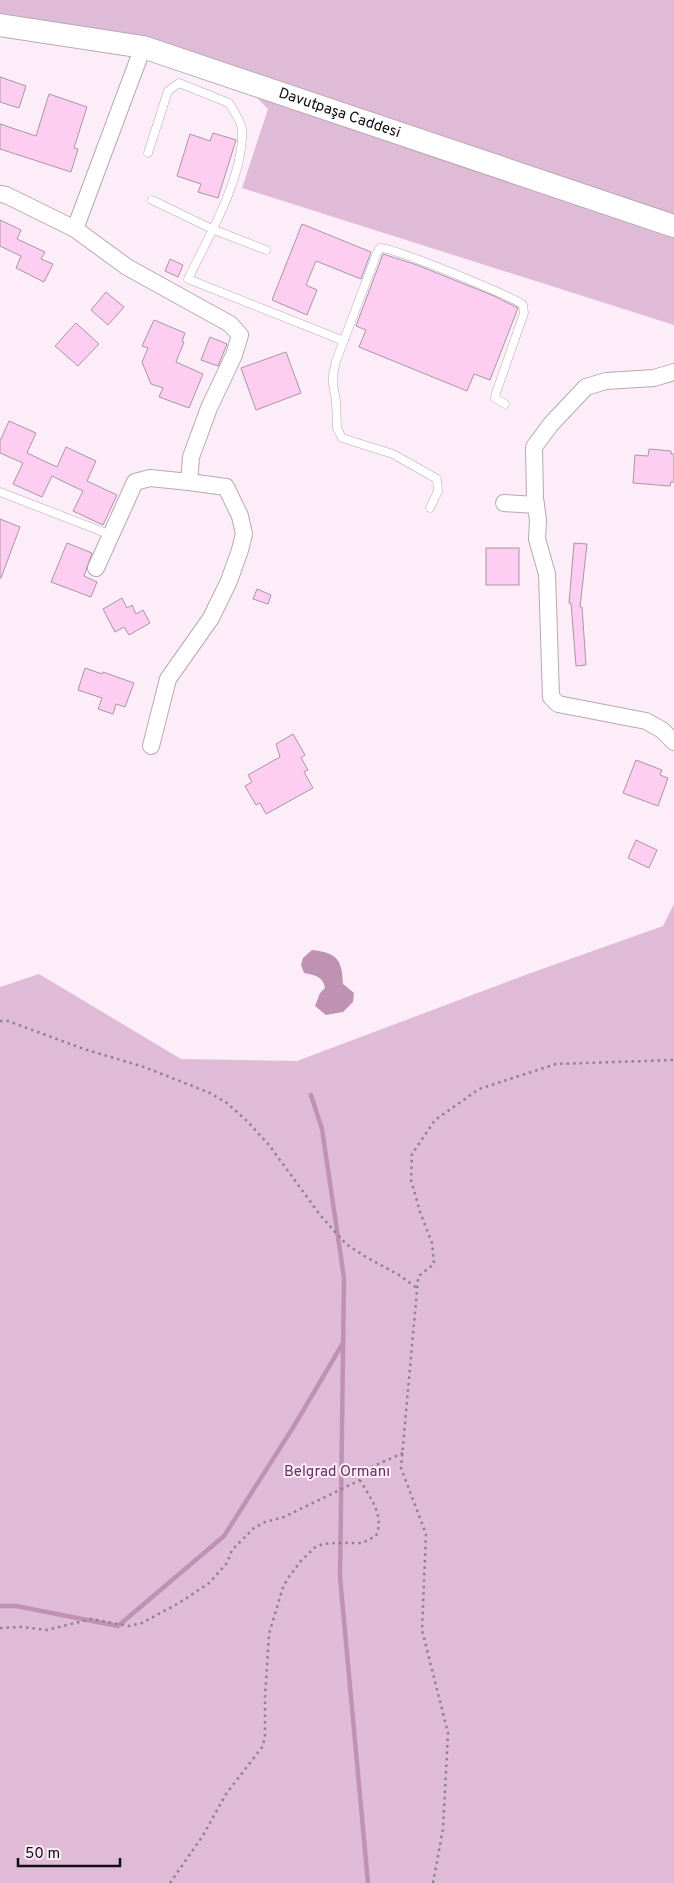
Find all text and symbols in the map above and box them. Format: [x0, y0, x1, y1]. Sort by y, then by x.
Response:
street label: Davutpaşa Caddesi [276, 84, 403, 143]
park label: Belgrad Ormanı [284, 1463, 390, 1482]
scale bar [18, 1836, 120, 1868]
text: 50 m [25, 1845, 60, 1864]

